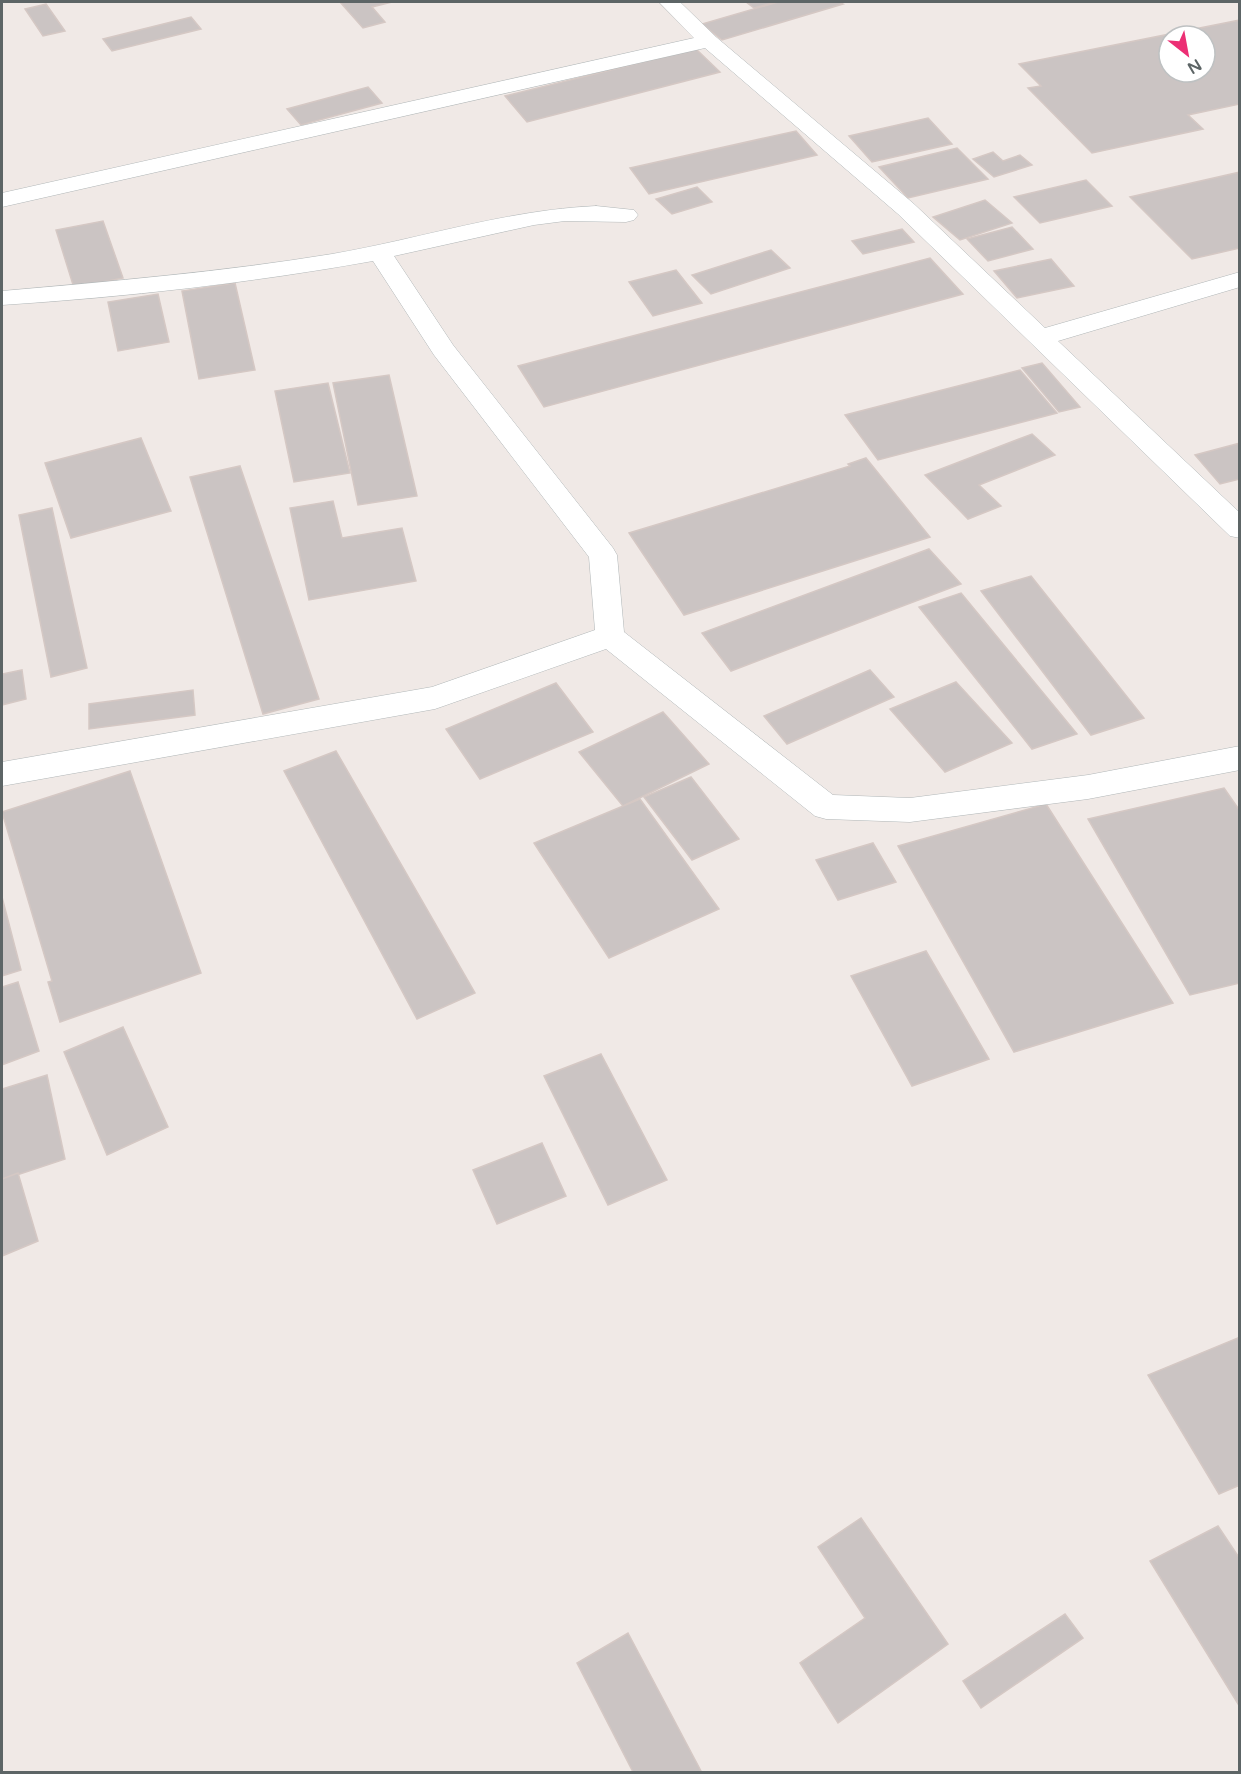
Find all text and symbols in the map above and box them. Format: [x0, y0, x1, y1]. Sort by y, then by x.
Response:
north arrow [1157, 24, 1217, 84]
text: N [1184, 54, 1205, 78]

